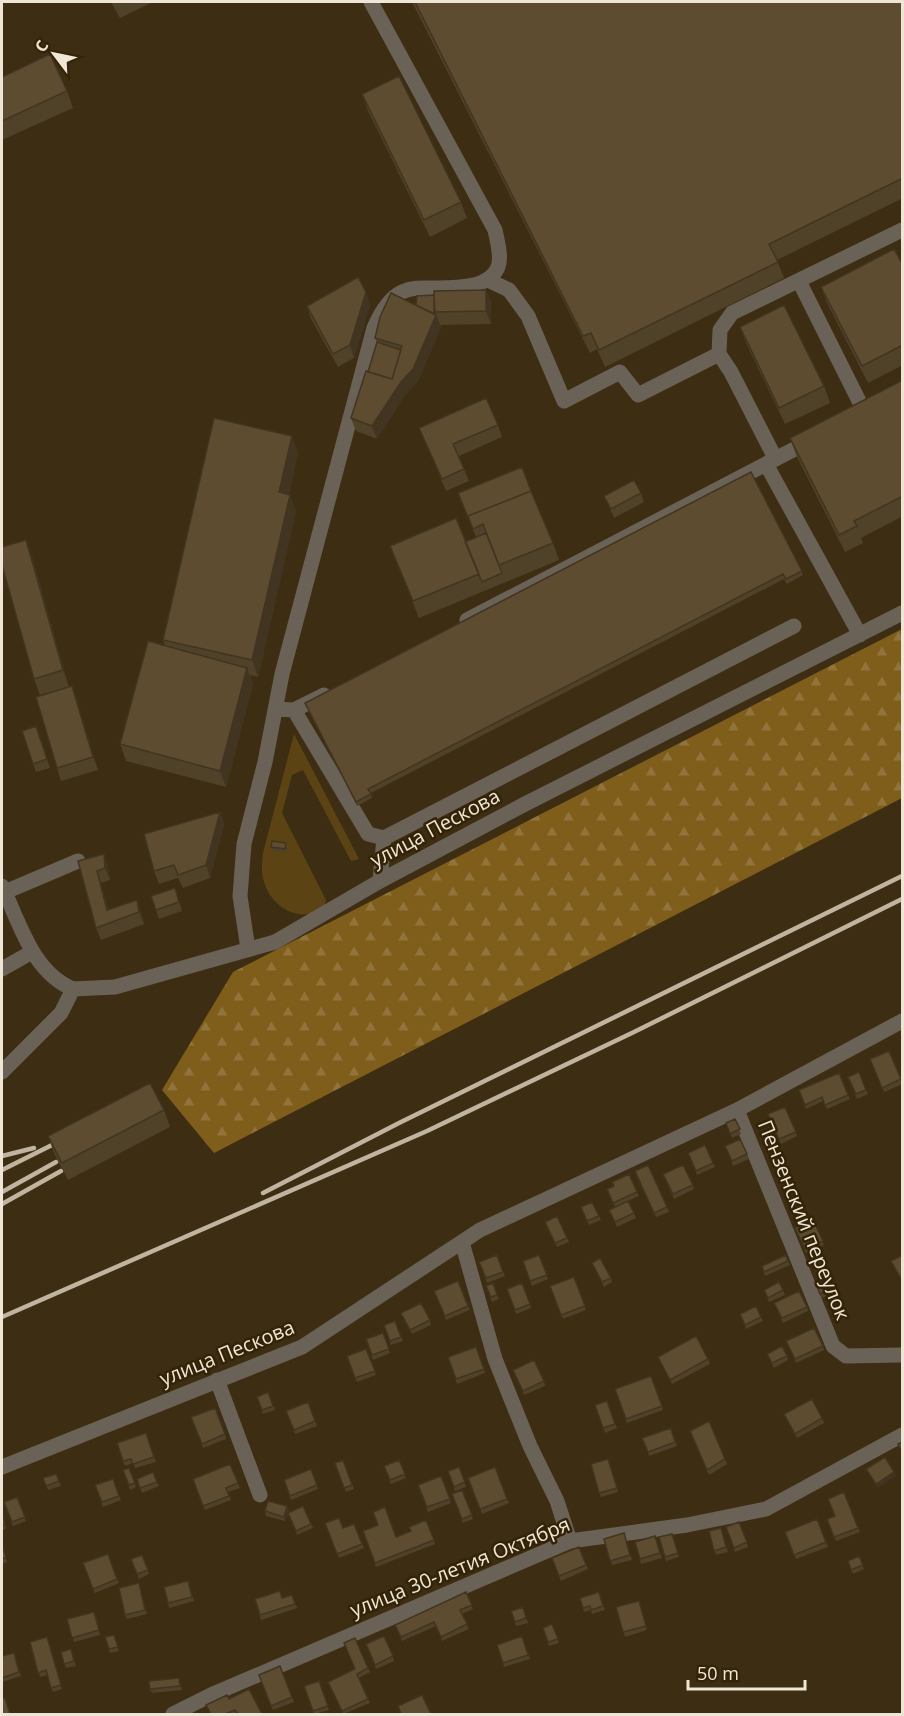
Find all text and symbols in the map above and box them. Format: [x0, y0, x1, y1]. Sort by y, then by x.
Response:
north arrow [24, 24, 84, 84]
text: С [29, 36, 53, 56]
street label: улица Пескова [365, 782, 504, 873]
street label: Пензенский переулок [752, 1116, 857, 1324]
street label: улица Пескова [155, 1313, 298, 1392]
street label: улица 30-летия Октября [346, 1510, 574, 1623]
scale bar [688, 1653, 805, 1691]
text: 50 m [697, 1661, 739, 1685]

